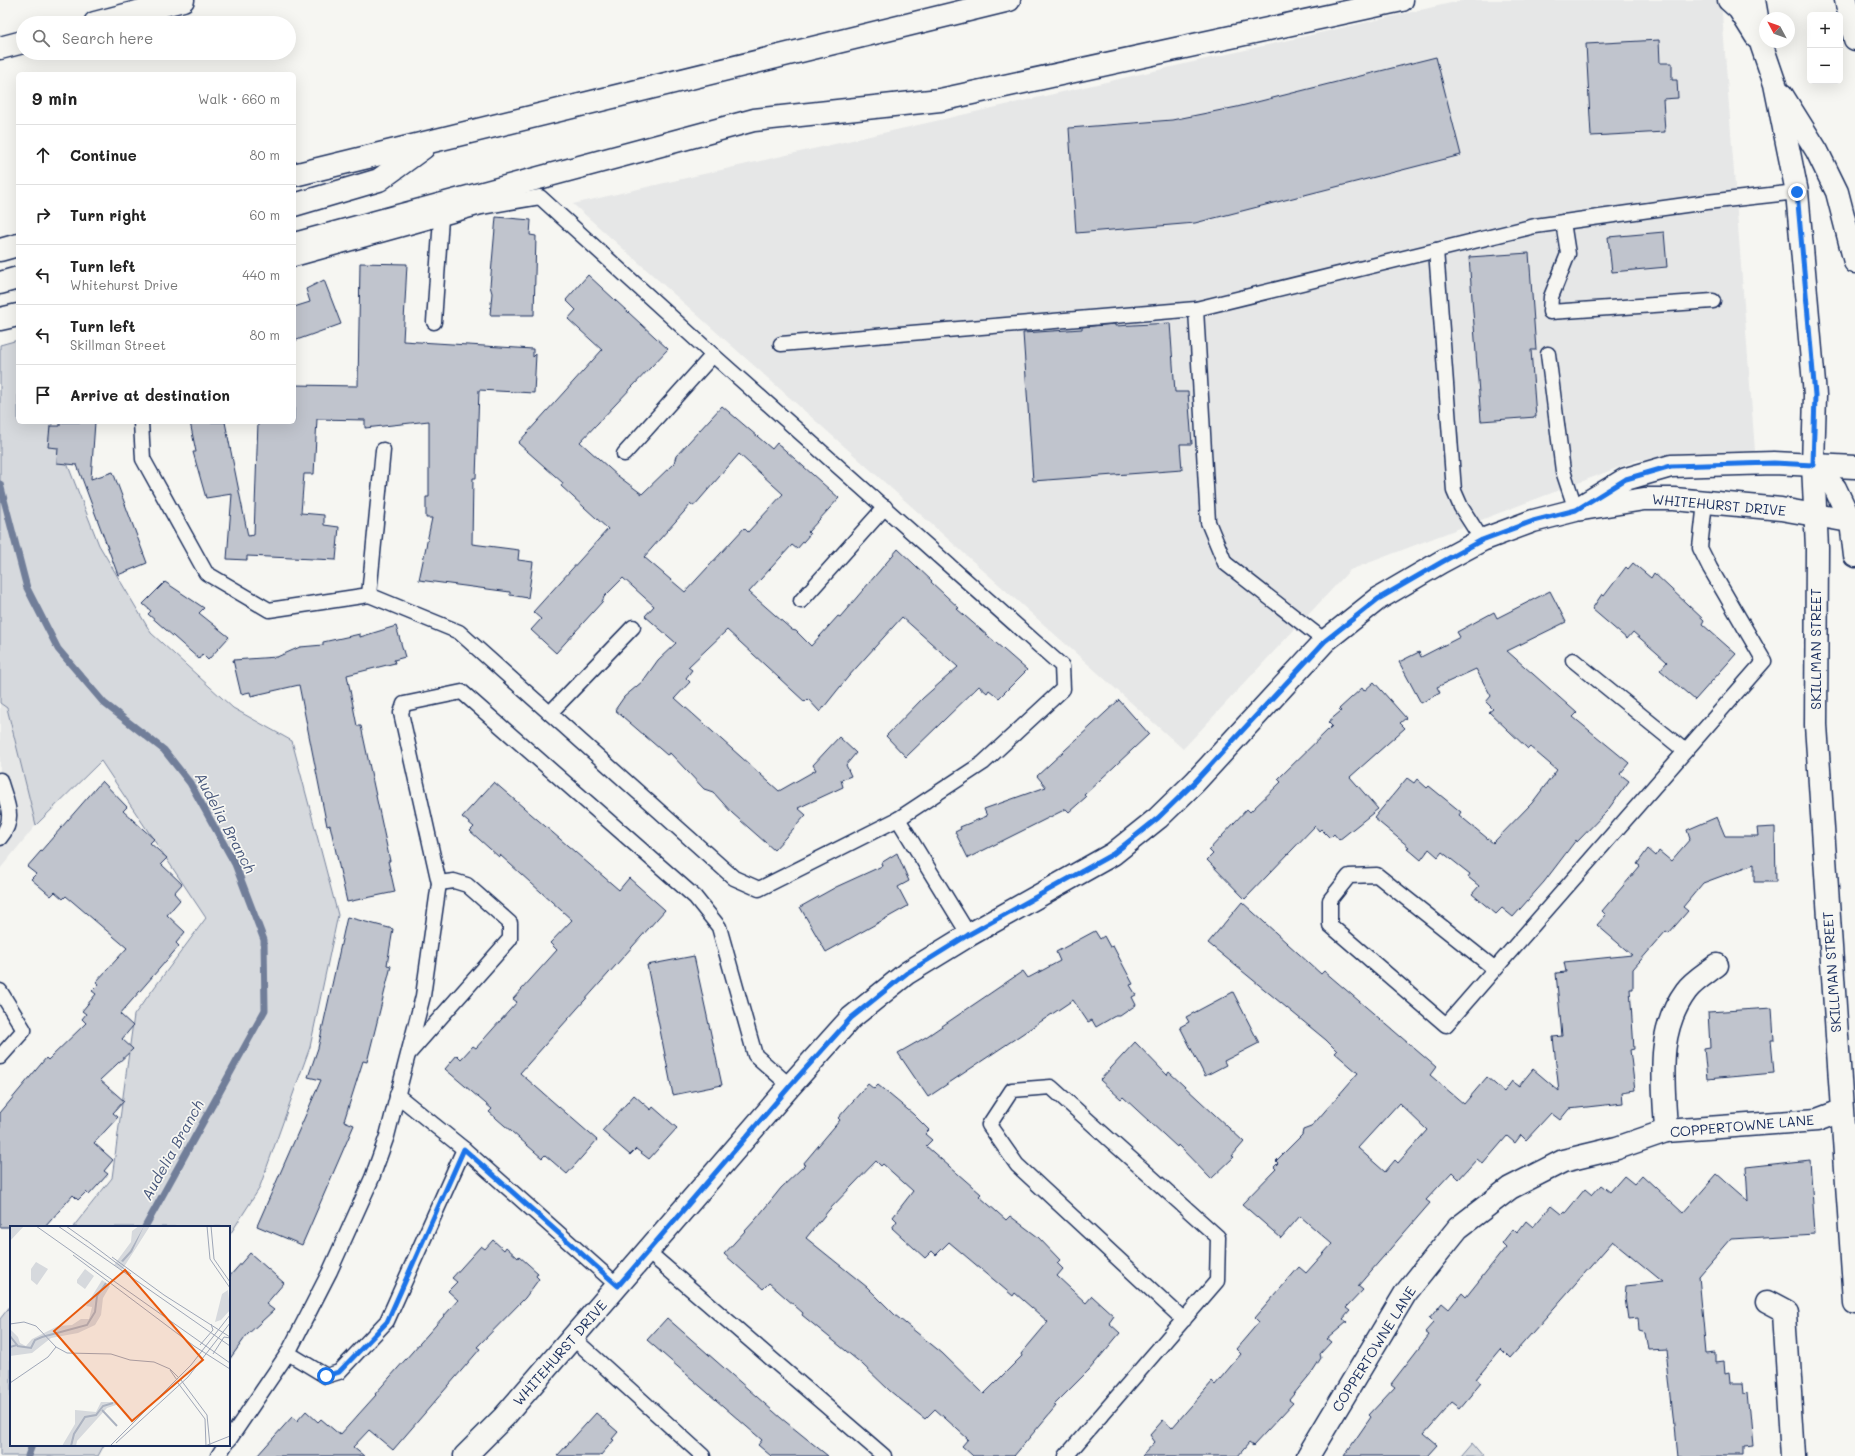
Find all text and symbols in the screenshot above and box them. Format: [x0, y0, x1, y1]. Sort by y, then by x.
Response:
north arrow [1759, 12, 1795, 48]
map controls [1807, 12, 1843, 84]
button: + [1807, 12, 1843, 48]
search box [16, 16, 296, 60]
icon: search [30, 27, 52, 49]
text: Search here [62, 28, 153, 48]
button: − [1807, 48, 1843, 84]
text: 9 min [32, 87, 77, 109]
text: Walk · 660 m [198, 90, 280, 107]
icon: ahead [32, 144, 54, 166]
text: Continue [70, 145, 137, 165]
text: 80 m [250, 146, 280, 163]
route end [1788, 183, 1806, 201]
icon: right [32, 204, 54, 226]
text: Turn right [70, 205, 147, 225]
text: 60 m [250, 206, 280, 223]
text: Turn left [70, 256, 135, 276]
icon: left [32, 264, 54, 286]
text: 440 m [242, 266, 280, 283]
text: Whitehurst Drive [70, 276, 178, 293]
text: Turn left [70, 316, 135, 336]
icon: left [32, 324, 54, 346]
text: 80 m [250, 326, 280, 343]
text: Skillman Street [70, 336, 166, 353]
icon: arrive [32, 384, 54, 406]
text: Arrive at destination [70, 385, 230, 405]
street label: WHITEHURST DRIVE [1651, 489, 1787, 520]
street label: SKILLMAN STREET [1806, 588, 1825, 710]
water label: Audelia Branch [191, 769, 261, 877]
street label: SKILLMAN STREET [1818, 911, 1845, 1033]
water label: Audelia Branch [136, 1096, 208, 1203]
street label: COPPERTOWNE LANE [1669, 1110, 1815, 1141]
inset map [10, 1226, 230, 1446]
street label: COPPERTOWNE LANE [1327, 1282, 1420, 1415]
street label: WHITEHURST DRIVE [508, 1296, 611, 1410]
route start [317, 1367, 335, 1385]

